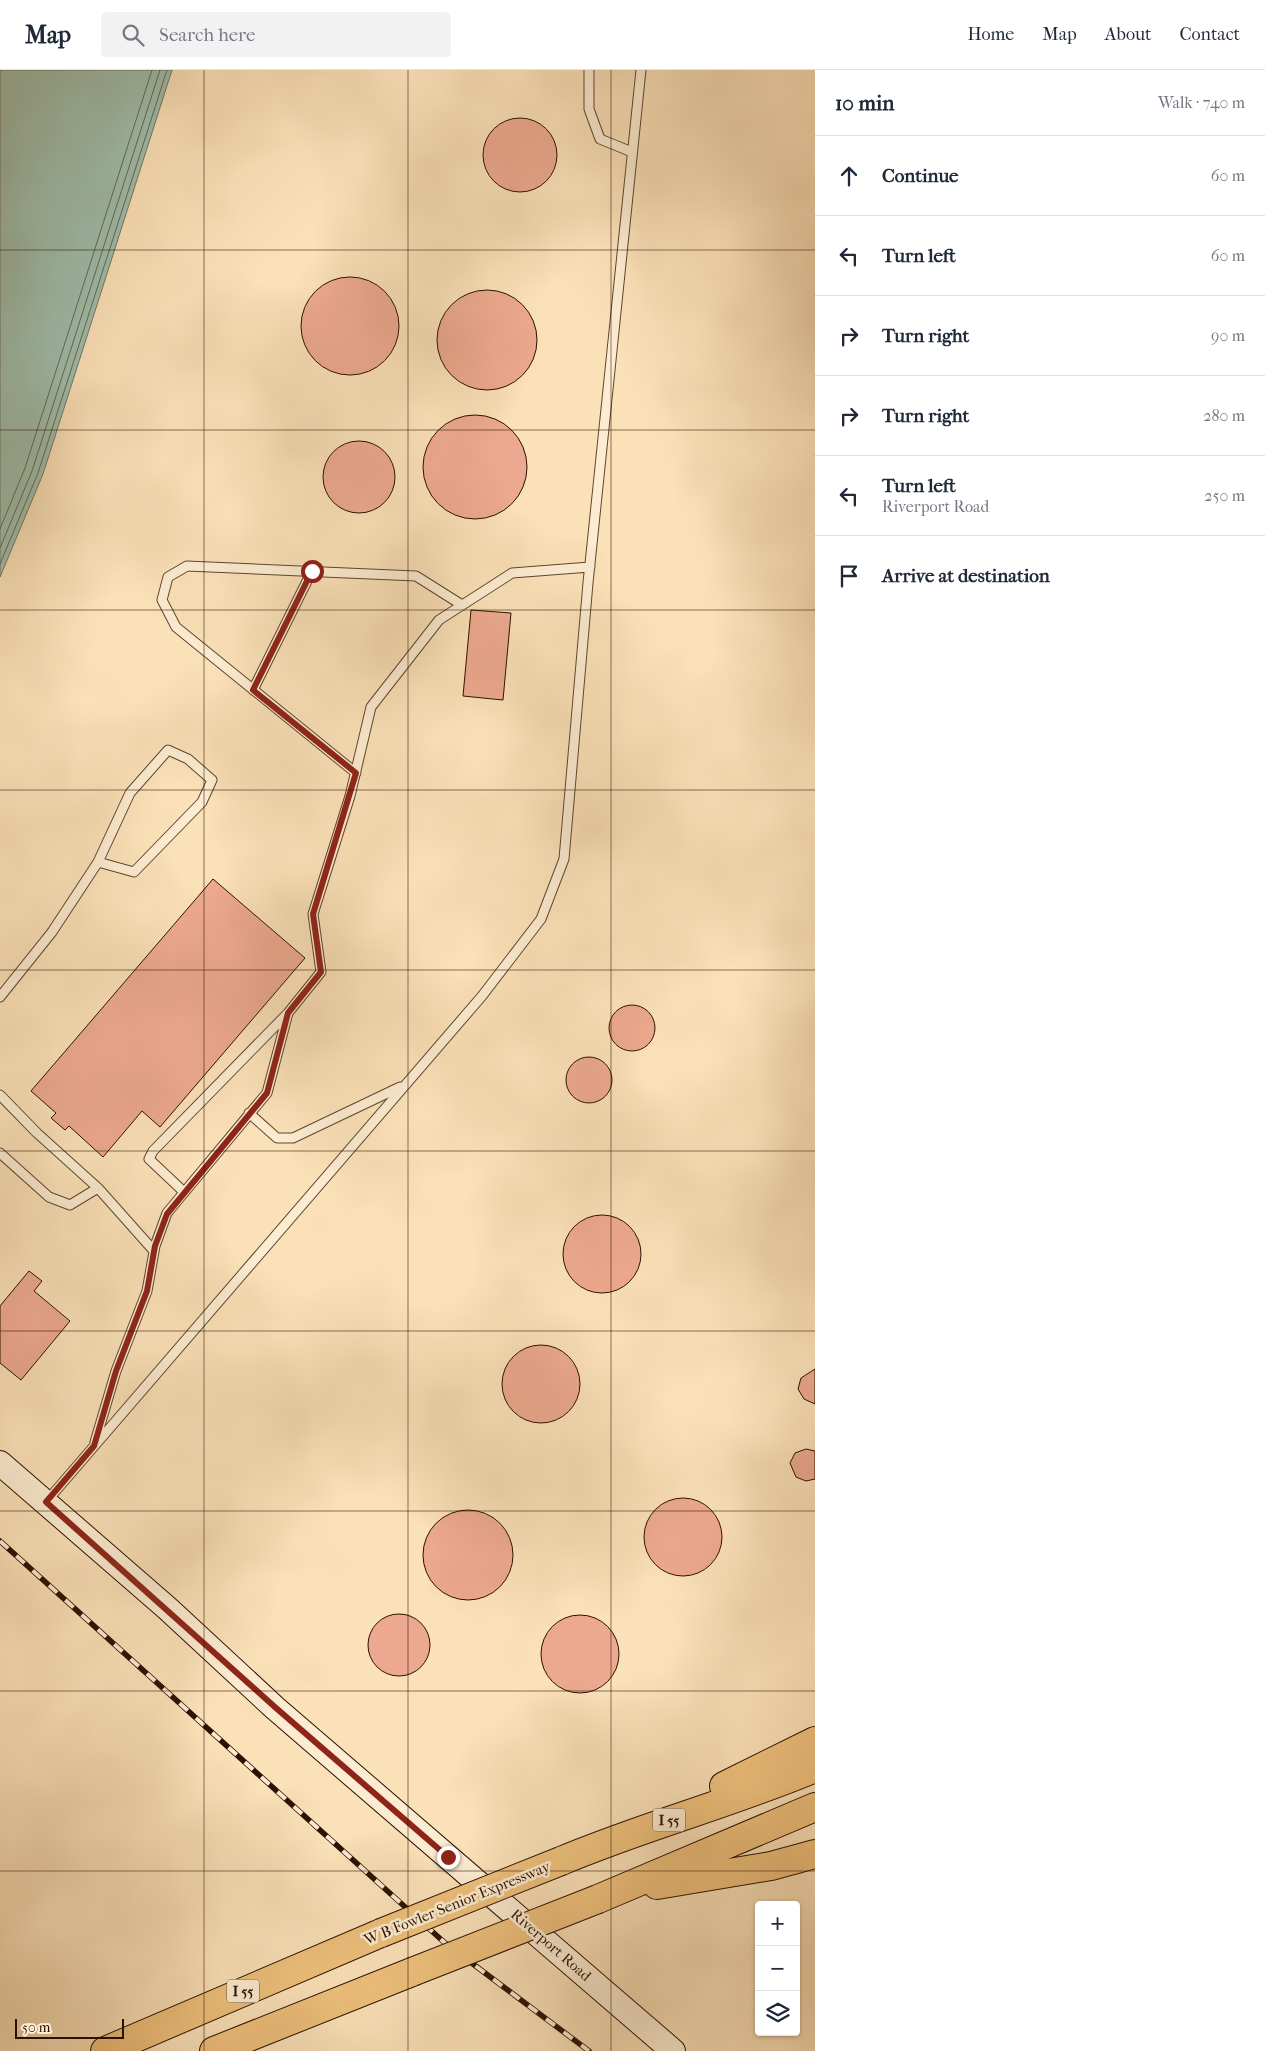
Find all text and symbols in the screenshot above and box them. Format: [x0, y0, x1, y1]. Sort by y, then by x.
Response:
search box [101, 12, 451, 57]
text: Map [25, 21, 71, 49]
icon: search [119, 21, 147, 49]
text: Search here [159, 24, 255, 46]
text: Home [967, 24, 1014, 45]
text: Map [1042, 24, 1077, 45]
text: About [1105, 24, 1151, 45]
text: Contact [1179, 24, 1240, 45]
text: 10 min [835, 91, 894, 115]
text: Walk · 740 m [1158, 93, 1245, 112]
icon: ahead [835, 162, 863, 190]
text: Continue [882, 165, 958, 187]
text: 60 m [1211, 166, 1245, 185]
icon: left [835, 242, 863, 270]
text: Turn left [882, 245, 956, 267]
text: 60 m [1211, 246, 1245, 265]
icon: right [835, 322, 863, 350]
text: Turn right [882, 325, 969, 347]
text: 90 m [1211, 326, 1245, 345]
icon: right [835, 402, 863, 430]
text: Turn right [882, 405, 969, 427]
text: 280 m [1203, 406, 1245, 425]
text: Turn left [882, 475, 956, 497]
icon: left [835, 482, 863, 510]
text: 250 m [1204, 486, 1245, 505]
text: Riverport Road [882, 497, 989, 516]
route start [301, 560, 324, 583]
icon: arrive [835, 562, 863, 590]
text: Arrive at destination [882, 565, 1050, 587]
road number: I 55 [653, 1808, 685, 1832]
route end [437, 1846, 460, 1869]
street label: W B Fowler Senior Expressway [360, 1857, 554, 1949]
map controls [755, 1901, 800, 2036]
button: + [755, 1901, 800, 1946]
street label: Riverport Road [507, 1905, 595, 1985]
button: − [755, 1946, 800, 1991]
road number: I 55 [227, 1980, 259, 2002]
button: layers [755, 1991, 800, 2036]
scale bar [15, 2016, 124, 2039]
text: 50 m [22, 2019, 50, 2036]

